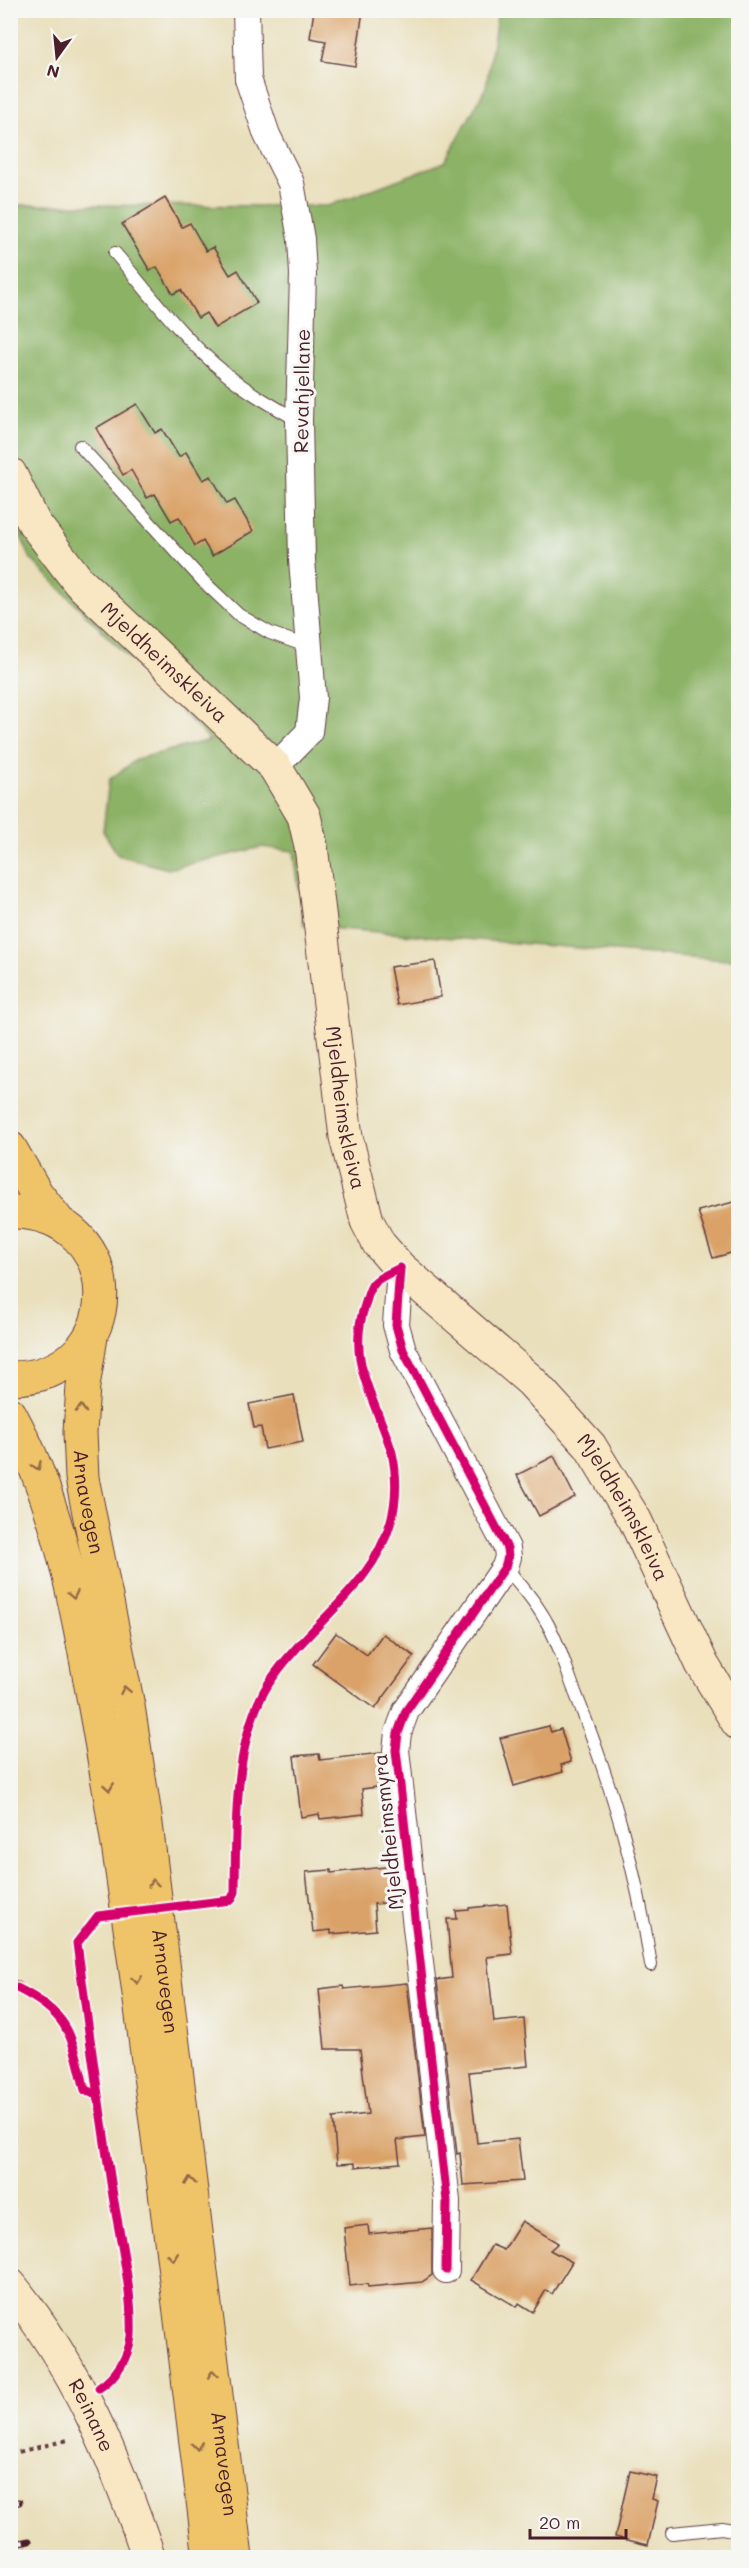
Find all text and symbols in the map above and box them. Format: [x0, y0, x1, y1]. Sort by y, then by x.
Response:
north arrow [27, 27, 87, 87]
text: N [44, 60, 62, 84]
street label: Revahjellane [287, 328, 315, 453]
street label: Mjeldheimskleiva [96, 595, 234, 728]
street label: Mjeldheimskleiva [321, 1024, 373, 1192]
one-way arrow [75, 1405, 88, 1414]
street label: Mjeldheimskleiva [572, 1427, 675, 1585]
street label: Arnavegen [69, 1449, 111, 1556]
one-way arrow [29, 1460, 41, 1471]
one-way arrow [66, 1590, 79, 1600]
one-way arrow [119, 1686, 132, 1696]
street label: Mjeldheimsmyra [366, 1753, 408, 1912]
one-way arrow [102, 1783, 114, 1792]
one-way arrow [148, 1879, 160, 1888]
street label: Arnavegen [147, 1927, 186, 2035]
one-way arrow [131, 1975, 143, 1985]
one-way arrow [184, 2176, 197, 2185]
one-way arrow [166, 2252, 178, 2261]
one-way arrow [207, 2370, 219, 2379]
street label: Reinane [63, 2374, 121, 2456]
street label: Arnavegen [206, 2409, 245, 2517]
one-way arrow [190, 2442, 202, 2451]
scale bar [530, 2502, 626, 2540]
text: 20 m [539, 2510, 580, 2534]

